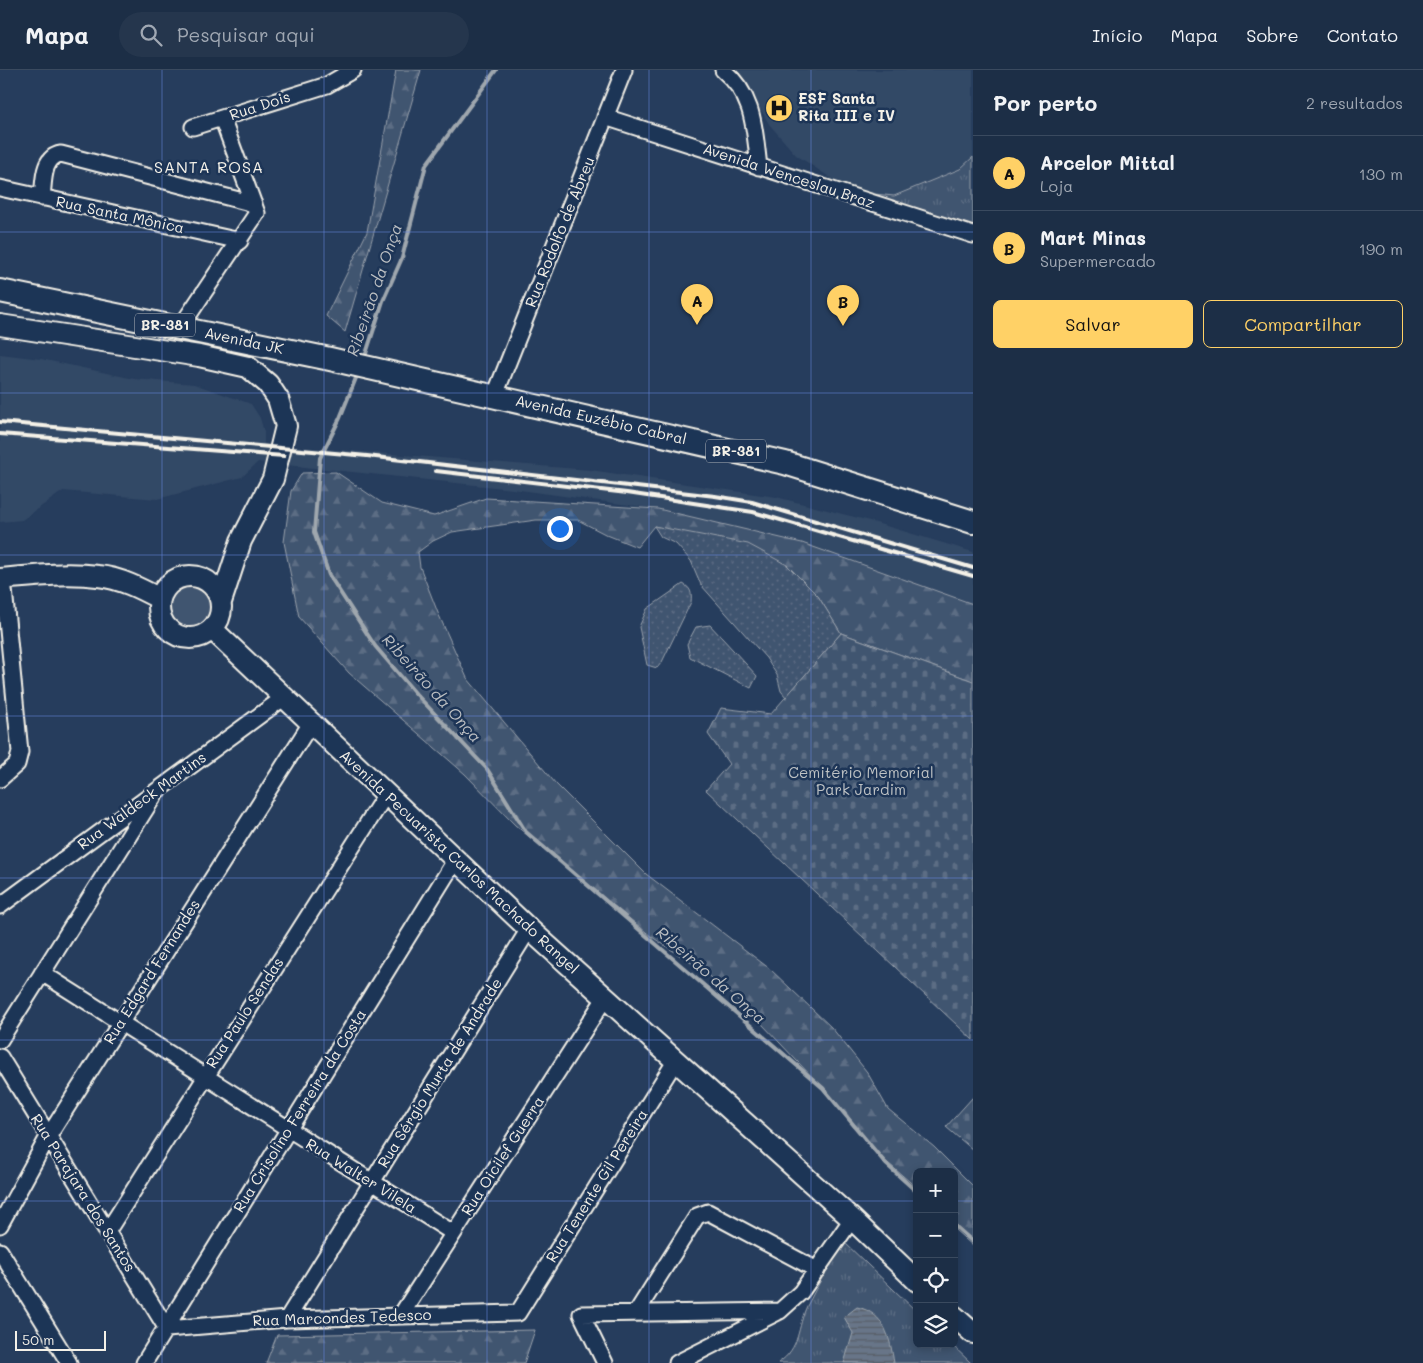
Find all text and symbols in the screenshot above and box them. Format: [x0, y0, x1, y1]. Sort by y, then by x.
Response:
search box [119, 12, 469, 57]
text: Mapa [25, 19, 89, 50]
icon: search [137, 21, 165, 49]
text: Pesquisar aqui [177, 22, 315, 47]
text: Início [1092, 23, 1142, 47]
text: Mapa [1170, 23, 1218, 47]
text: Sobre [1246, 23, 1299, 47]
text: Contato [1327, 23, 1398, 47]
street label: Rua Dois [227, 86, 293, 124]
place label: ESF Santa Rita III e IV [798, 88, 895, 125]
text: Por perto [993, 89, 1097, 116]
text: 2 resultados [1306, 92, 1403, 113]
hospital icon: ESF Santa Rita III e IV [764, 93, 794, 123]
street label: Avenida Wenceslau Braz [701, 138, 878, 212]
text: Arcelor Mittal [1040, 150, 1175, 175]
street label: Rua Rodolfo de Abreu [520, 153, 598, 310]
district label: SANTA ROSA [154, 156, 264, 177]
text: A [1003, 163, 1015, 184]
text: 130 m [1359, 163, 1403, 184]
text: Loja [1040, 175, 1073, 196]
street label: Rua Santa Mônica [54, 191, 186, 237]
water label: Ribeirão da Onça [341, 221, 406, 359]
text: Mart Minas [1040, 225, 1146, 250]
text: B [1004, 238, 1014, 259]
text: 190 m [1359, 238, 1403, 259]
text: Supermercado [1040, 250, 1155, 271]
pin: A [681, 284, 713, 325]
pin: B [827, 285, 859, 326]
button: Salvar [993, 300, 1193, 348]
button: Compartilhar [1203, 300, 1403, 348]
road number: BR-381 [135, 314, 195, 336]
street label: Avenida JK [203, 322, 285, 358]
street label: Avenida Euzébio Cabral [514, 390, 689, 448]
road number: BR-381 [706, 440, 766, 462]
your location [547, 516, 573, 542]
water label: Ribeirão da Onça [378, 629, 487, 746]
street label: Avenida Pecuarista Carlos Machado Rangel [336, 745, 584, 978]
street label: Rua Waldeck Martins [73, 747, 210, 854]
park label: Cemitério Memorial Park Jardim [788, 762, 934, 799]
street label: Rua Edgard Fernandes [98, 895, 204, 1048]
water label: Ribeirão da Onça [652, 921, 771, 1028]
street label: Rua Paulo Sendas [201, 953, 287, 1072]
street label: Rua Sérgio Murta de Andrade [372, 974, 506, 1171]
street label: Rua Crisolino Ferreira da Costa [228, 1005, 370, 1216]
street label: Rua Oicilef Guerra [456, 1092, 548, 1219]
street label: Rua Tenente Gil Pereira [541, 1105, 652, 1266]
street label: Rua Parajara dos Santos [27, 1110, 141, 1275]
street label: Rua Walter Vilela [302, 1133, 421, 1217]
map controls [913, 1168, 958, 1348]
button: + [913, 1168, 958, 1213]
button: − [913, 1213, 958, 1258]
button: locate [913, 1258, 958, 1303]
button: layers [913, 1303, 958, 1348]
street label: Rua Marcondes Tedesco [252, 1304, 432, 1330]
scale bar [15, 1328, 106, 1351]
text: 50 m [22, 1330, 54, 1349]

